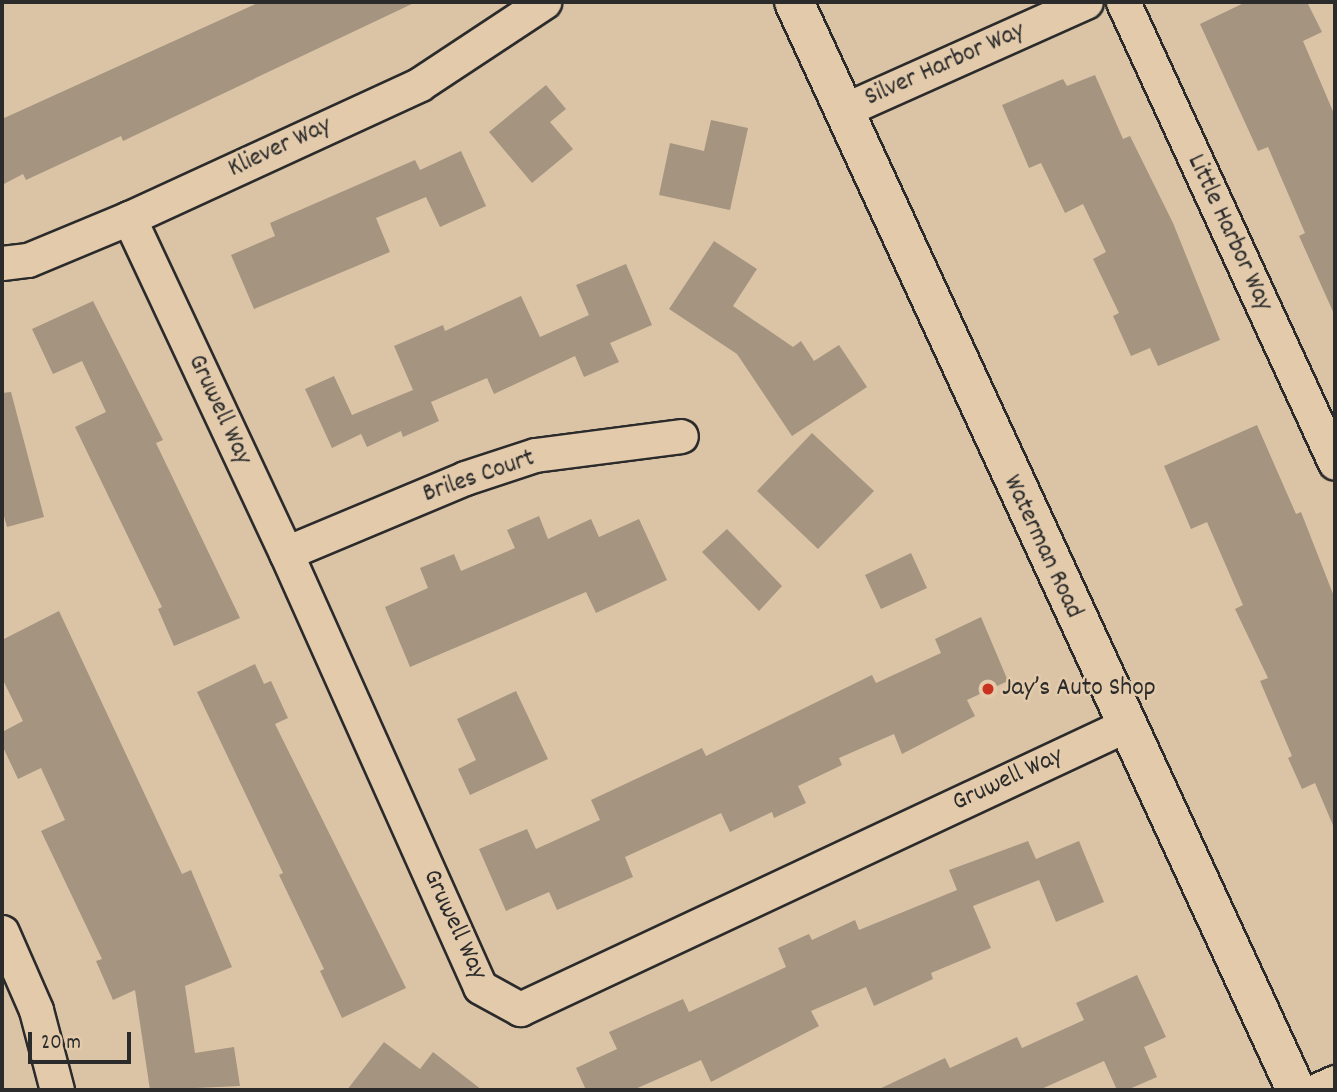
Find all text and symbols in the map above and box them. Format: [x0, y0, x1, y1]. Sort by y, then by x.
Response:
street label: Silver Harbor Way [860, 16, 1030, 114]
street label: Kliever Way [224, 111, 336, 185]
street label: Little Harbor Way [1179, 150, 1279, 316]
street label: Gruwell Way [180, 350, 258, 470]
street label: Briles Court [419, 443, 539, 511]
street label: Waterman Road [995, 470, 1089, 624]
place label: Jay’s Auto Shop [1002, 673, 1156, 705]
marker: Jay’s Auto Shop [980, 681, 996, 697]
street label: Gruwell Way [948, 741, 1068, 819]
street label: Gruwell Way [415, 865, 493, 985]
scale bar [32, 1018, 135, 1062]
text: 20 m [41, 1029, 81, 1059]

